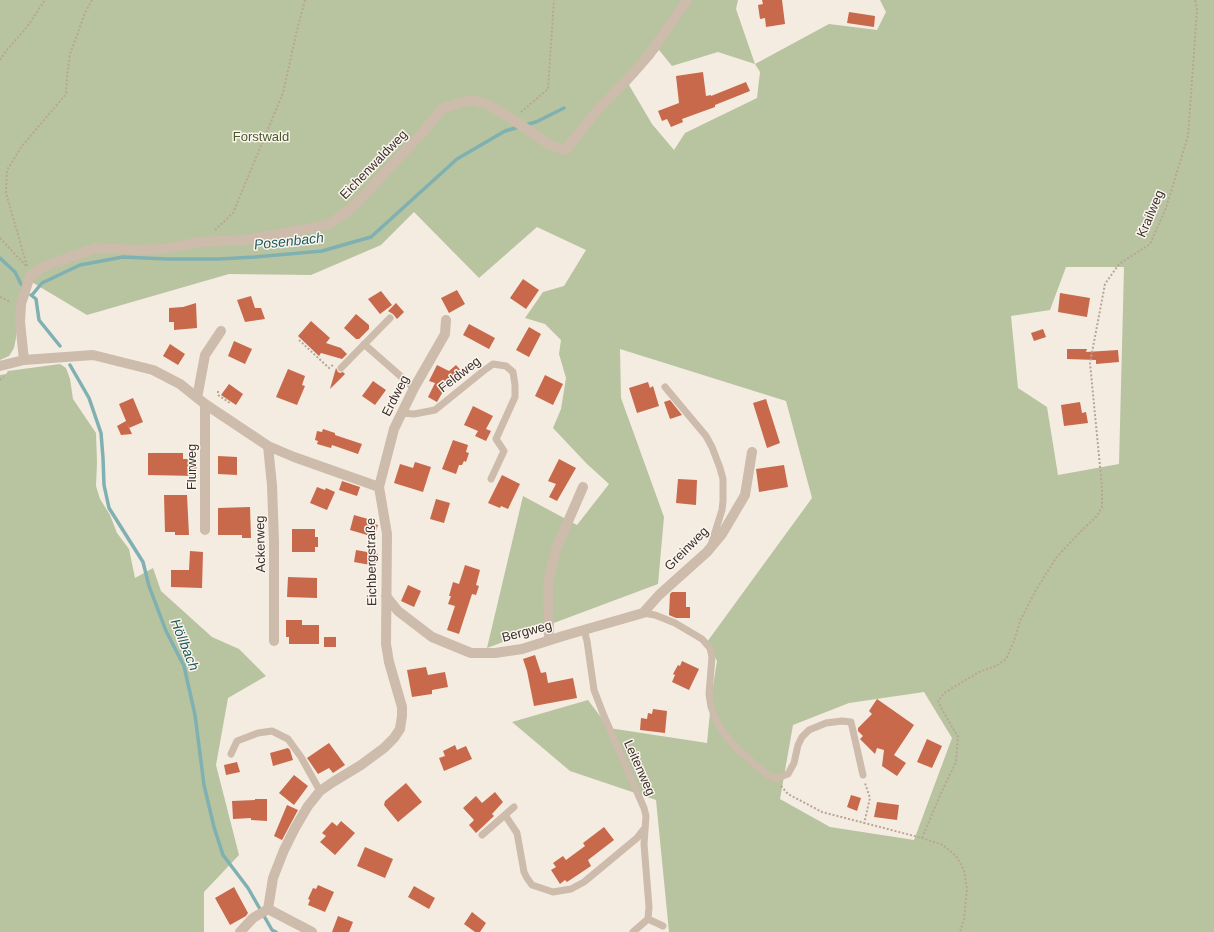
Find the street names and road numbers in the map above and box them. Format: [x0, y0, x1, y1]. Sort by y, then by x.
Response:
street label: Eichenwaldweg [337, 127, 411, 203]
street label: Krailweg [1134, 188, 1168, 240]
street label: Feldweg [436, 354, 484, 396]
street label: Erdweg [379, 373, 413, 419]
street label: Flurweg [184, 444, 200, 490]
street label: Ackerweg [253, 515, 269, 573]
street label: Eichbergstraße [363, 518, 381, 606]
street label: Greinweg [662, 524, 712, 574]
street label: Bergweg [500, 618, 554, 646]
street label: Leitenweg [620, 738, 658, 798]

